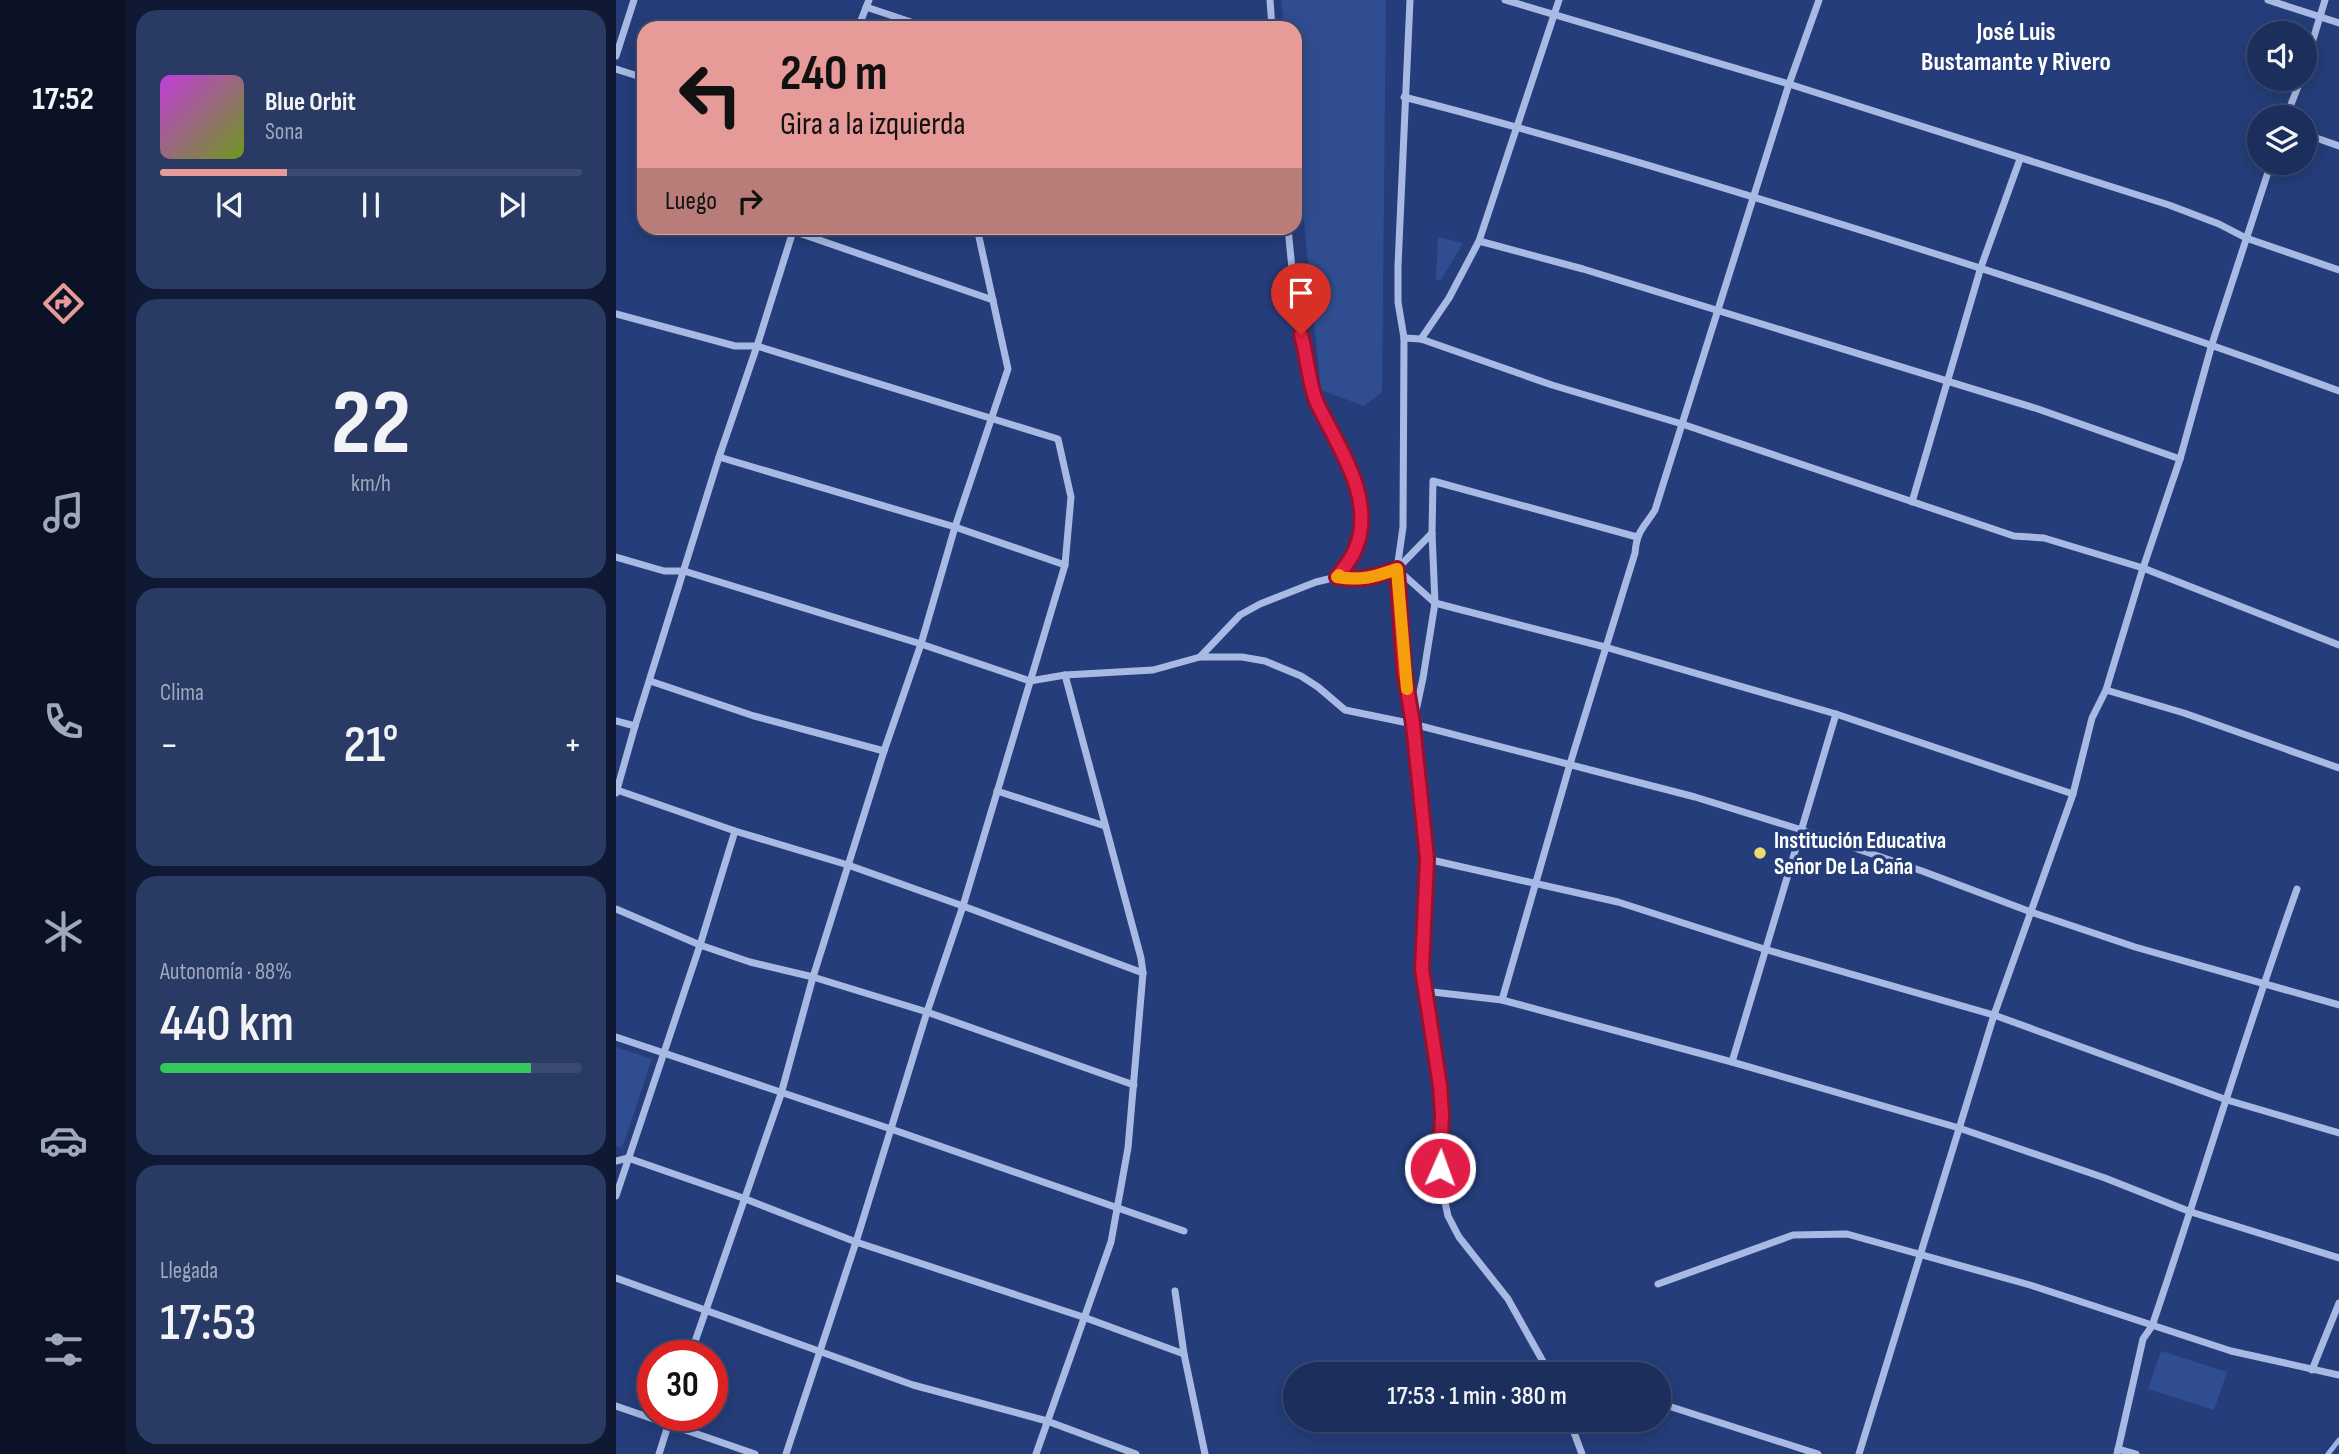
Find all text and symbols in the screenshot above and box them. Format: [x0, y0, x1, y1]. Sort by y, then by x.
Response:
district label: José Luis Bustamante y Rivero [1921, 17, 2111, 78]
map controls [2247, 21, 2317, 175]
button: sound [2247, 21, 2317, 91]
text: 240 m [780, 45, 888, 104]
icon: left [665, 49, 756, 140]
text: 17:52 [32, 80, 94, 119]
text: Blue Orbit [265, 87, 356, 118]
text: Gira a la izquierda [780, 105, 966, 144]
button: layers [2247, 105, 2317, 175]
text: Sona [265, 118, 303, 146]
icon: right [731, 182, 769, 220]
icon: previous [211, 186, 249, 224]
icon: pause [352, 186, 390, 224]
icon: next [493, 186, 531, 224]
text: Luego [665, 186, 717, 217]
pin [1271, 263, 1331, 335]
icon: arrive [1282, 274, 1320, 312]
icon: directions [39, 279, 88, 328]
text: 22 [331, 370, 411, 479]
text: km/h [351, 470, 391, 498]
icon: music [39, 488, 88, 537]
text: Clima [160, 679, 204, 707]
icon: phone [39, 697, 88, 746]
text: 21° [344, 714, 398, 777]
text: − [160, 723, 179, 768]
text: + [563, 723, 582, 768]
place label: Institución Educativa Señor De La Caña [1774, 827, 1946, 881]
marker: Institución Educativa Señor De La Caña [1752, 845, 1768, 861]
icon: climate [39, 907, 88, 956]
text: Autonomía · 88% [160, 958, 292, 986]
text: 440 km [160, 993, 294, 1056]
icon: car [39, 1116, 88, 1165]
position arrow [1403, 1131, 1477, 1205]
text: Llegada [160, 1257, 218, 1285]
text: 17:53 [160, 1292, 256, 1355]
icon: filters [39, 1325, 88, 1374]
speed limit sign: 30 [637, 1340, 728, 1431]
text: 17:53 · 1 min · 380 m [1387, 1381, 1567, 1412]

